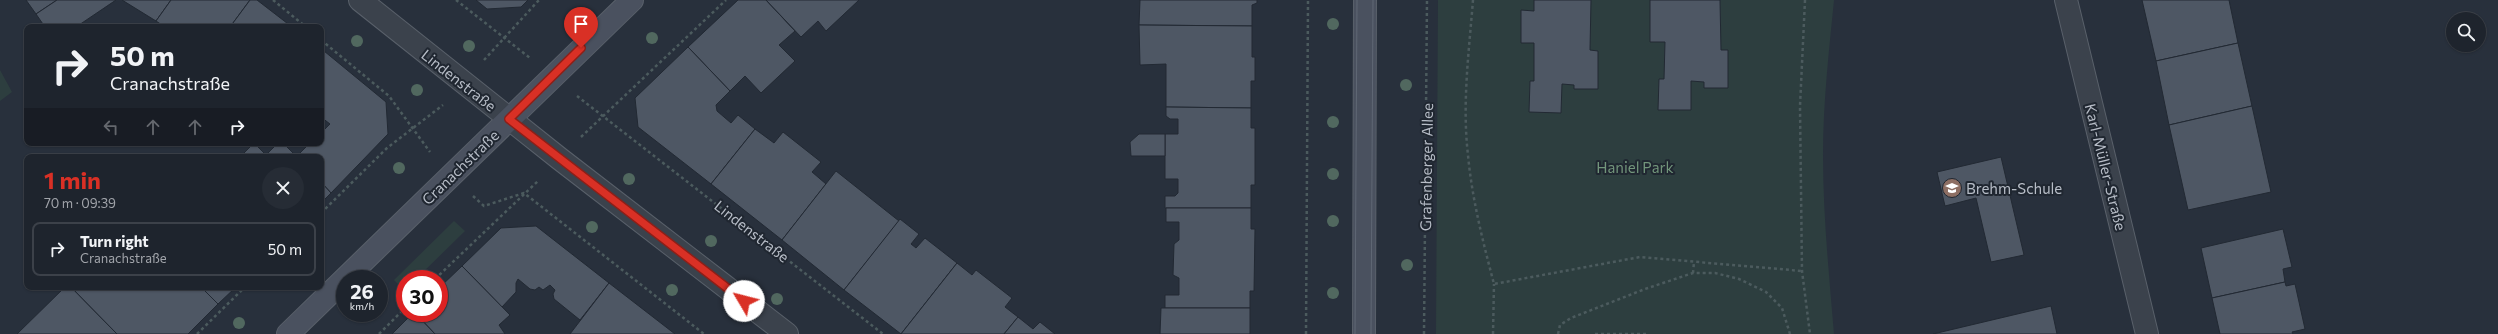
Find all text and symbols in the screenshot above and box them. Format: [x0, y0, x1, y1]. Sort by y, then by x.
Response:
pin [564, 7.0, 598, 48]
map controls [2446, 12, 2486, 52]
button: search [2446, 12, 2486, 52]
icon: arrive [570, 13, 592, 35]
text: 50 m [110, 38, 175, 72]
icon: right [44, 40, 96, 92]
street label: Lindenstraße [418, 45, 500, 115]
text: Cranachstraße [110, 72, 230, 94]
street label: Karl-Müller-Straße [2082, 102, 2130, 232]
street label: Grafenberger Allee [1416, 103, 1436, 231]
icon: left [100, 116, 122, 138]
icon: ahead [142, 116, 164, 138]
icon: ahead [184, 116, 206, 138]
icon: right [226, 116, 248, 138]
street label: Cranachstraße [418, 126, 502, 208]
park label: Haniel Park [1596, 158, 1674, 176]
text: 1 min [44, 165, 101, 194]
button: close [262, 167, 304, 209]
school or university icon: Brehm-Schule [1941, 177, 1963, 199]
place label: Brehm-Schule [1966, 179, 2062, 197]
text: 70 m · 09:39 [44, 195, 116, 211]
street label: Lindenstraße [711, 196, 793, 266]
text: Turn right [80, 232, 149, 250]
icon: right [46, 238, 68, 260]
text: 50 m [268, 240, 302, 258]
text: Cranachstraße [80, 250, 167, 266]
speed limit sign: 30 [396, 270, 448, 322]
text: 26 [350, 279, 374, 303]
position arrow [723, 280, 765, 322]
text: km/h [350, 300, 374, 312]

